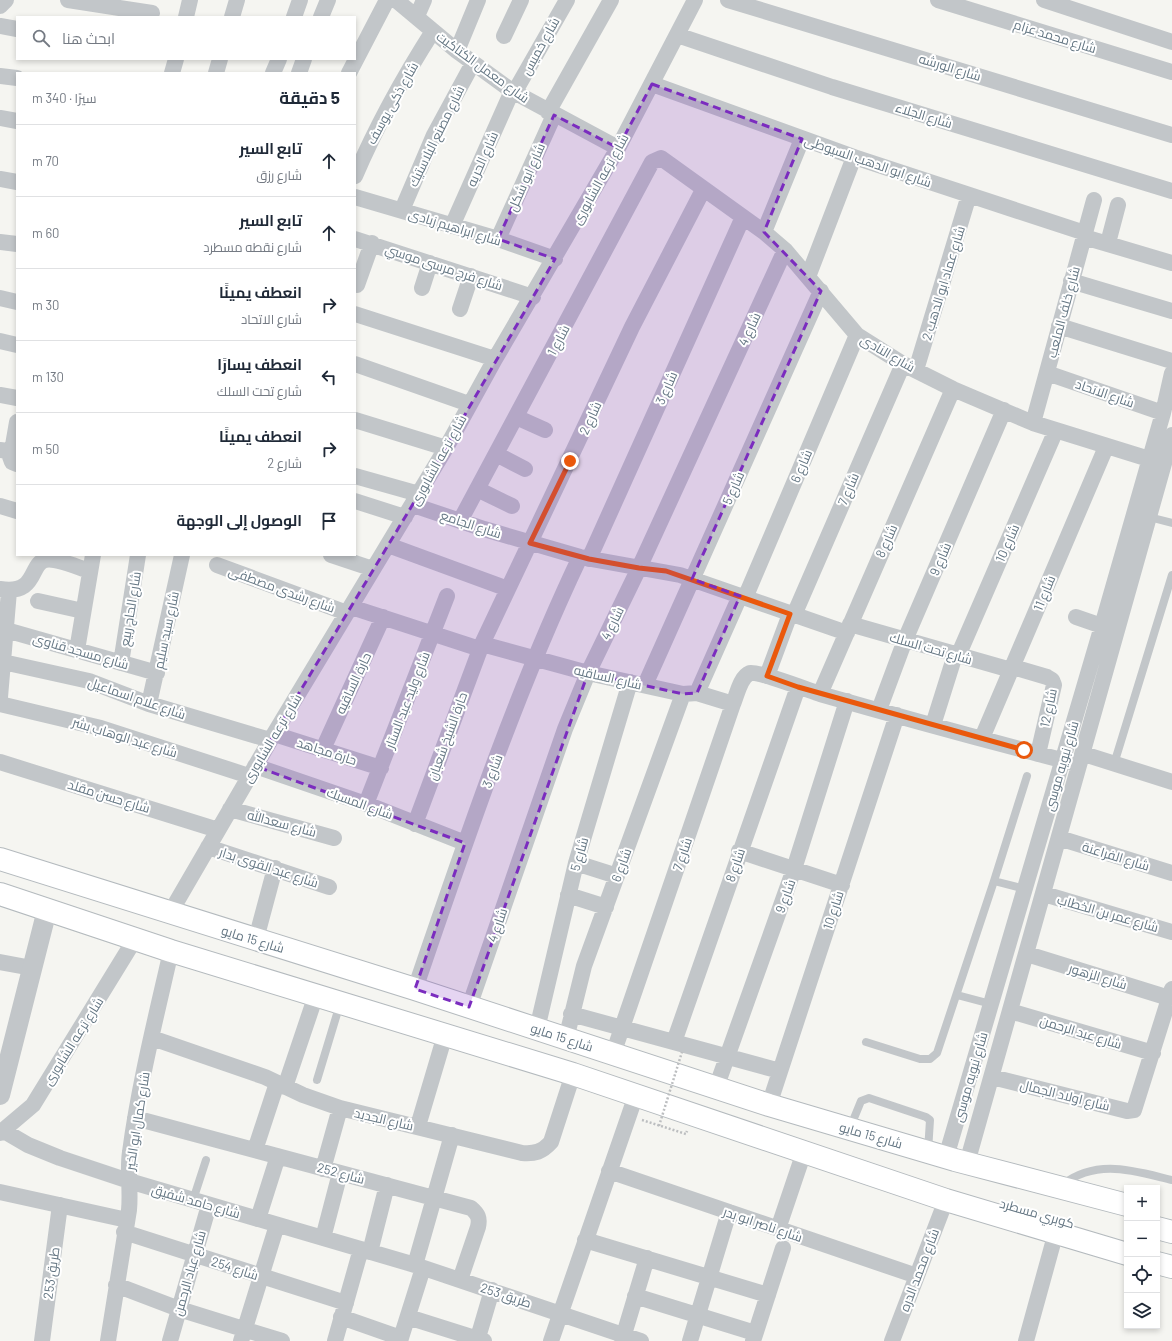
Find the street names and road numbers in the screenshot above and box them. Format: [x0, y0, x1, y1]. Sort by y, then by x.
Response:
street label: شارع خميس [518, 14, 563, 78]
street label: شارع محمد عزام [1011, 16, 1098, 58]
street label: شارع معمل الكتاكيت [433, 28, 532, 107]
street label: شارع الورشه [917, 50, 983, 85]
street label: شارع ذكى يوسف [363, 59, 422, 147]
street label: شارع مصنع البلاستيك [405, 83, 468, 190]
street label: شارع الجلاء [893, 99, 954, 132]
street label: شارع الحريه [463, 129, 502, 189]
street label: شارع ترعه الشابورى [568, 131, 632, 228]
street label: شارع ابو الدهب السيوطى [802, 132, 934, 191]
street label: شارع ابو شكل [504, 140, 549, 214]
street label: شارع ابراهيم زبادى [406, 205, 503, 251]
street label: شارع عماد ابو الدهب 2 [918, 224, 969, 342]
street label: شارع فرج مرسى موسي [382, 240, 505, 296]
street label: شارع خلف الملعب [1043, 265, 1084, 360]
street label: شارع 4 [734, 310, 765, 349]
street label: شارع 1 [543, 322, 574, 359]
street label: شارع النادى [857, 331, 918, 376]
street label: شارع 3 [652, 369, 681, 407]
street label: شارع الاتحاد [1073, 375, 1136, 411]
street label: شارع 2 [575, 399, 605, 438]
street label: شارع ترعه الشابورى [406, 412, 470, 509]
street label: شارع 6 [787, 447, 816, 485]
street label: شارع 5 [719, 469, 748, 507]
street label: شارع 7 [834, 470, 863, 508]
street label: شارع الجامع [438, 507, 503, 542]
street label: شارع 8 [872, 522, 901, 560]
street label: شارع 10 [992, 522, 1023, 565]
street label: شارع 9 [926, 540, 955, 578]
street label: شارع رشدى مصطفى [226, 562, 337, 617]
street label: شارع الحاج ربيع [116, 570, 145, 648]
street label: شارع 11 [1029, 573, 1059, 614]
street label: شارع سيد سليم [150, 590, 184, 671]
street label: شارع 4 [597, 604, 628, 643]
street label: شارع تحت السلك [888, 629, 974, 668]
street label: شارع مسجد قناوى [31, 630, 131, 673]
street label: شارع وليد عبد الستار [381, 649, 434, 752]
street label: حارة الساقيه [332, 650, 374, 716]
street label: شارع الساقيه [572, 661, 643, 694]
street label: شارع علام اسماعيل [85, 674, 188, 724]
street label: شارع 12 [1036, 687, 1061, 729]
street label: حارة الشيخ شعبان [424, 690, 471, 783]
street label: شارع ترعه الشابورى [239, 691, 306, 786]
street label: شارع عبد الوهاب بشر [69, 713, 179, 762]
street label: شارع نبويه موسى [1040, 719, 1082, 813]
street label: حارة مجاهد [295, 734, 359, 768]
street label: شارع 3 [478, 752, 507, 790]
street label: شارع حسن مقلد [66, 776, 152, 817]
street label: شارع المسبك [324, 784, 395, 823]
street label: شارع سعدالله [245, 806, 318, 841]
street label: شارع 5 [567, 835, 592, 873]
street label: شارع 7 [669, 835, 696, 873]
street label: شارع الفراعنة [1080, 838, 1152, 875]
street label: شارع عبد القوى بدار [216, 843, 321, 892]
street label: شارع 6 [608, 846, 635, 884]
street label: شارع 8 [722, 846, 749, 884]
street label: شارع 9 [772, 877, 799, 915]
street label: شارع 10 [819, 889, 848, 932]
street label: شارع عمر بن الخطاب [1055, 891, 1161, 936]
street label: شارع 4 [484, 906, 511, 944]
street label: شارع 15 مايو [219, 922, 286, 957]
street label: شارع الزهور [1066, 959, 1129, 993]
street label: شارع ترعه الشابورى [39, 994, 107, 1089]
street label: شارع عبد الرحمن [1038, 1012, 1124, 1053]
street label: شارع 15 مايو [528, 1019, 595, 1056]
street label: شارع نبويه موسى [949, 1030, 991, 1124]
street label: شارع كمال ابو الخير [121, 1071, 154, 1173]
street label: شارع اولاد الجمال [1018, 1076, 1111, 1115]
street label: شارع الجديد [353, 1104, 415, 1135]
street label: شارع 15 مايو [837, 1118, 904, 1153]
street label: شارع 252 [315, 1159, 366, 1188]
street label: شارع حامد شفيق [150, 1181, 242, 1222]
street label: كوبري مسطرد [997, 1195, 1076, 1234]
street label: شارع ناصر ابو بدر [720, 1203, 805, 1246]
street label: شارع محمد الدره [896, 1226, 943, 1314]
street label: شارع عباد الرحمن [169, 1228, 210, 1318]
street label: طريق 253 [39, 1246, 63, 1300]
street label: شارع 254 [209, 1253, 261, 1284]
street label: طريق 253 [478, 1279, 534, 1311]

